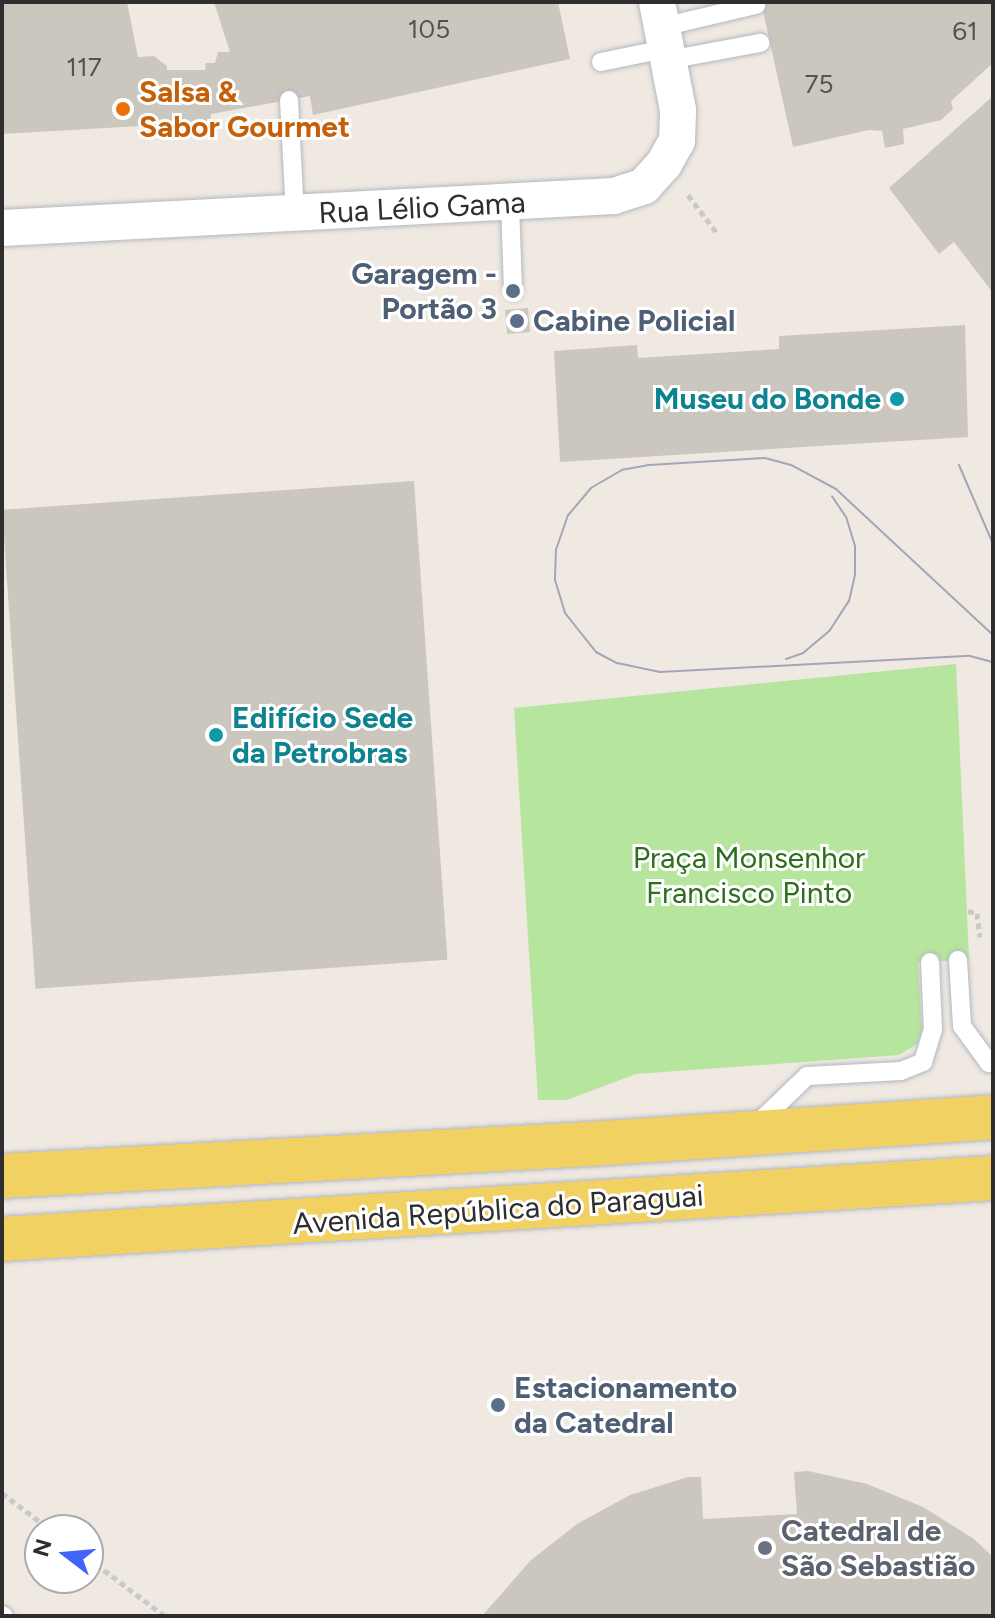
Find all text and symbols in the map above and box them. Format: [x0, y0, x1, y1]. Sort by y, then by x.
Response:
house number: 105 [408, 14, 450, 46]
house number: 61 [952, 16, 978, 48]
house number: 117 [66, 52, 102, 84]
house number: 75 [805, 69, 833, 101]
place label: Salsa & Sabor Gourmet [139, 74, 350, 144]
marker: Salsa & Sabor Gourmet [114, 100, 132, 118]
street label: Rua Lélio Gama [317, 185, 527, 231]
place label: Garagem - Portão 3 [351, 256, 497, 326]
marker: Garagem - Portão 3 [504, 282, 522, 300]
place label: Cabine Policial [533, 303, 735, 339]
marker: Cabine Policial [508, 312, 526, 330]
place label: Museu do Bonde [654, 381, 881, 417]
marker: Museu do Bonde [888, 390, 906, 408]
place label: Edifício Sede da Petrobras [232, 700, 413, 770]
marker: Edifício Sede da Petrobras [207, 726, 225, 744]
park label: Praça Monsenhor Francisco Pinto [633, 840, 865, 910]
street label: Avenida República do Paraguai [291, 1178, 705, 1242]
place label: Estacionamento da Catedral [514, 1370, 737, 1440]
marker: Estacionamento da Catedral [489, 1396, 507, 1414]
place label: Catedral de São Sebastião [781, 1513, 975, 1584]
north arrow [24, 1514, 104, 1594]
text: N [27, 1536, 58, 1560]
marker: Catedral de São Sebastião [756, 1539, 774, 1557]

